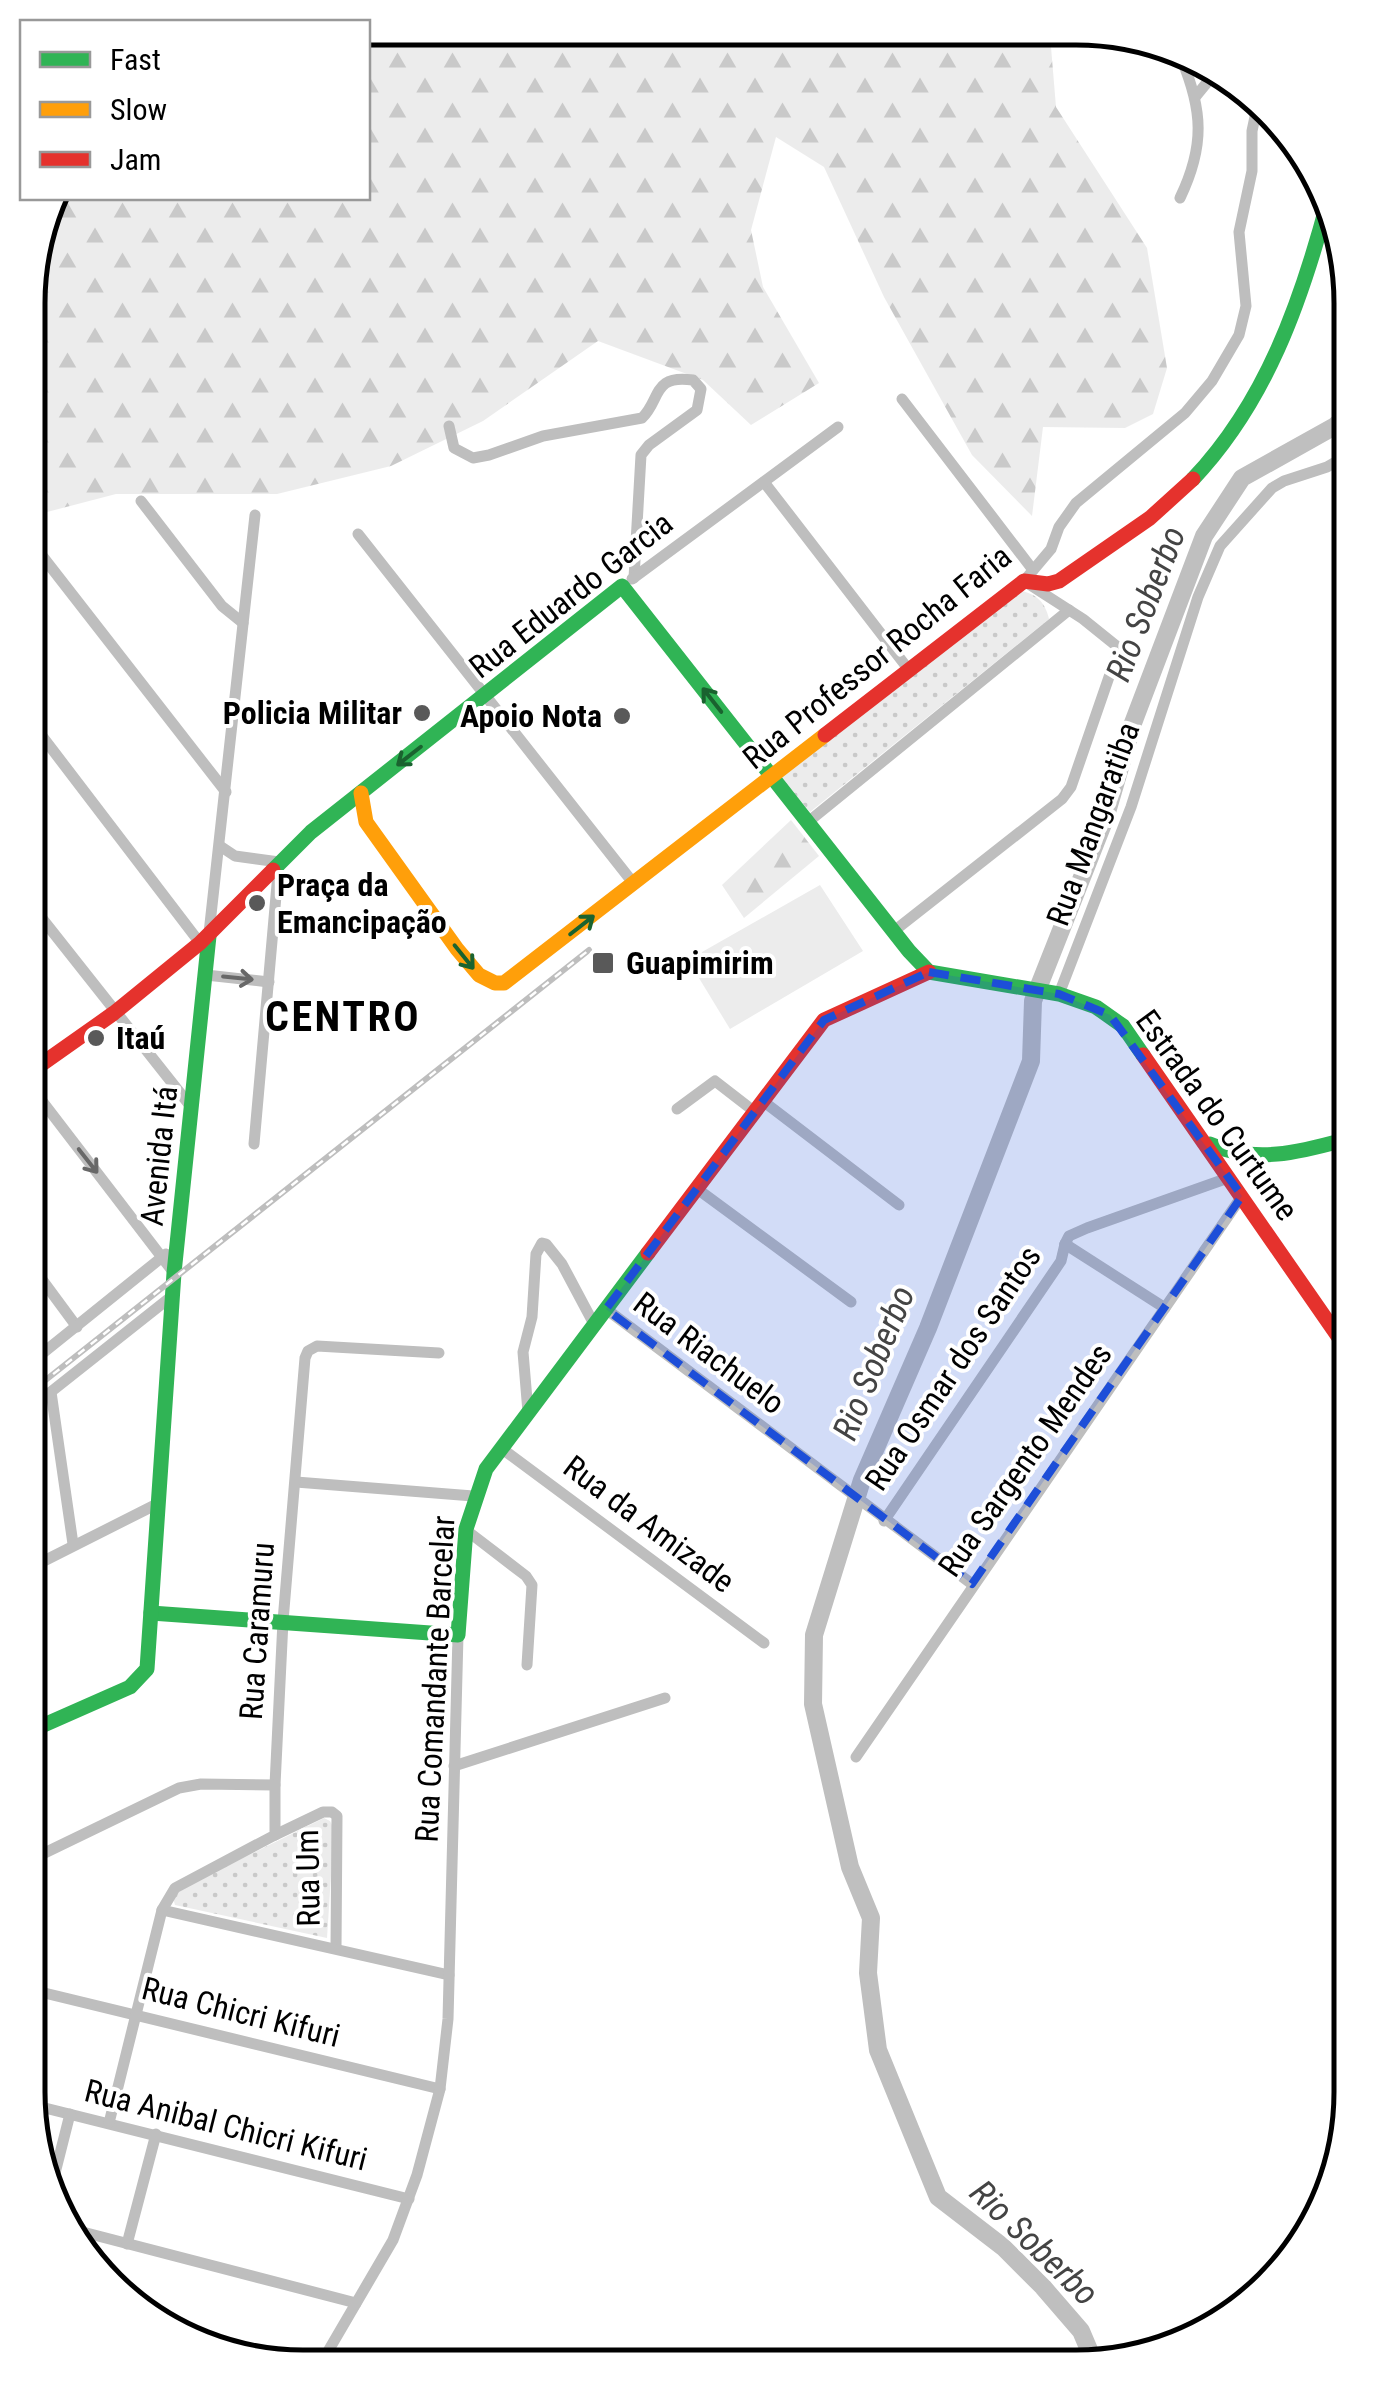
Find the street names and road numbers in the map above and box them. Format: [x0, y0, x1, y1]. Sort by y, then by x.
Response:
street label: Rua Eduardo Garcia [462, 504, 680, 686]
street label: Rua Professor Rocha Faria [735, 537, 1019, 777]
street label: Rua Mangaratiba [1039, 717, 1147, 931]
street label: Estrada do Curtume [1128, 1003, 1306, 1227]
street label: Avenida Itá [133, 1084, 185, 1228]
street label: Rua Osmar dos Santos [857, 1239, 1049, 1497]
street label: Rua Riachuelo [626, 1284, 792, 1422]
street label: Rua Sargento Mendes [930, 1336, 1120, 1584]
street label: Rua da Amizade [556, 1447, 742, 1601]
street label: Rua Comandante Barcelar [407, 1514, 463, 1843]
street label: Rua Caramuru [232, 1541, 282, 1721]
street label: Rua Um [288, 1829, 328, 1927]
street label: Rua Chicri Kifuri [138, 1969, 344, 2055]
street label: Rua Anibal Chicri Kifuri [81, 2072, 371, 2178]

